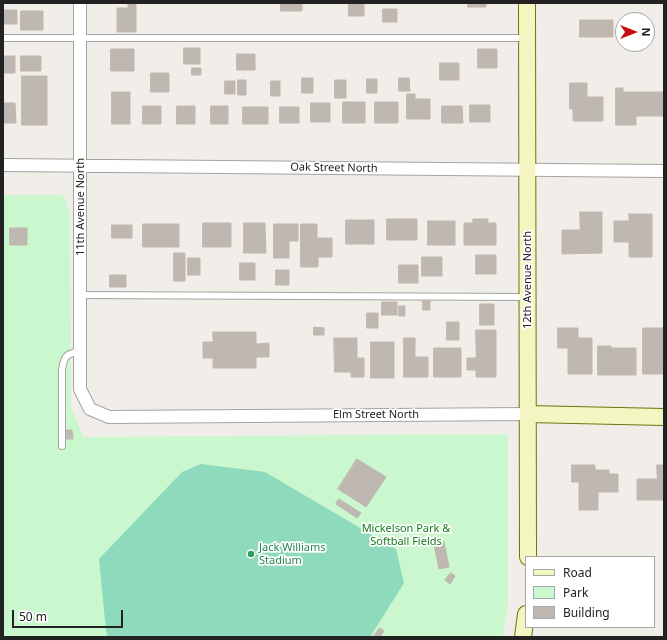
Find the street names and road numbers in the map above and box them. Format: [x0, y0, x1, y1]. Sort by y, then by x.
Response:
street label: 11th Avenue North [74, 158, 88, 256]
street label: Oak Street North [290, 161, 378, 175]
street label: 12th Avenue North [521, 231, 535, 329]
street label: Elm Street North [333, 408, 419, 422]

